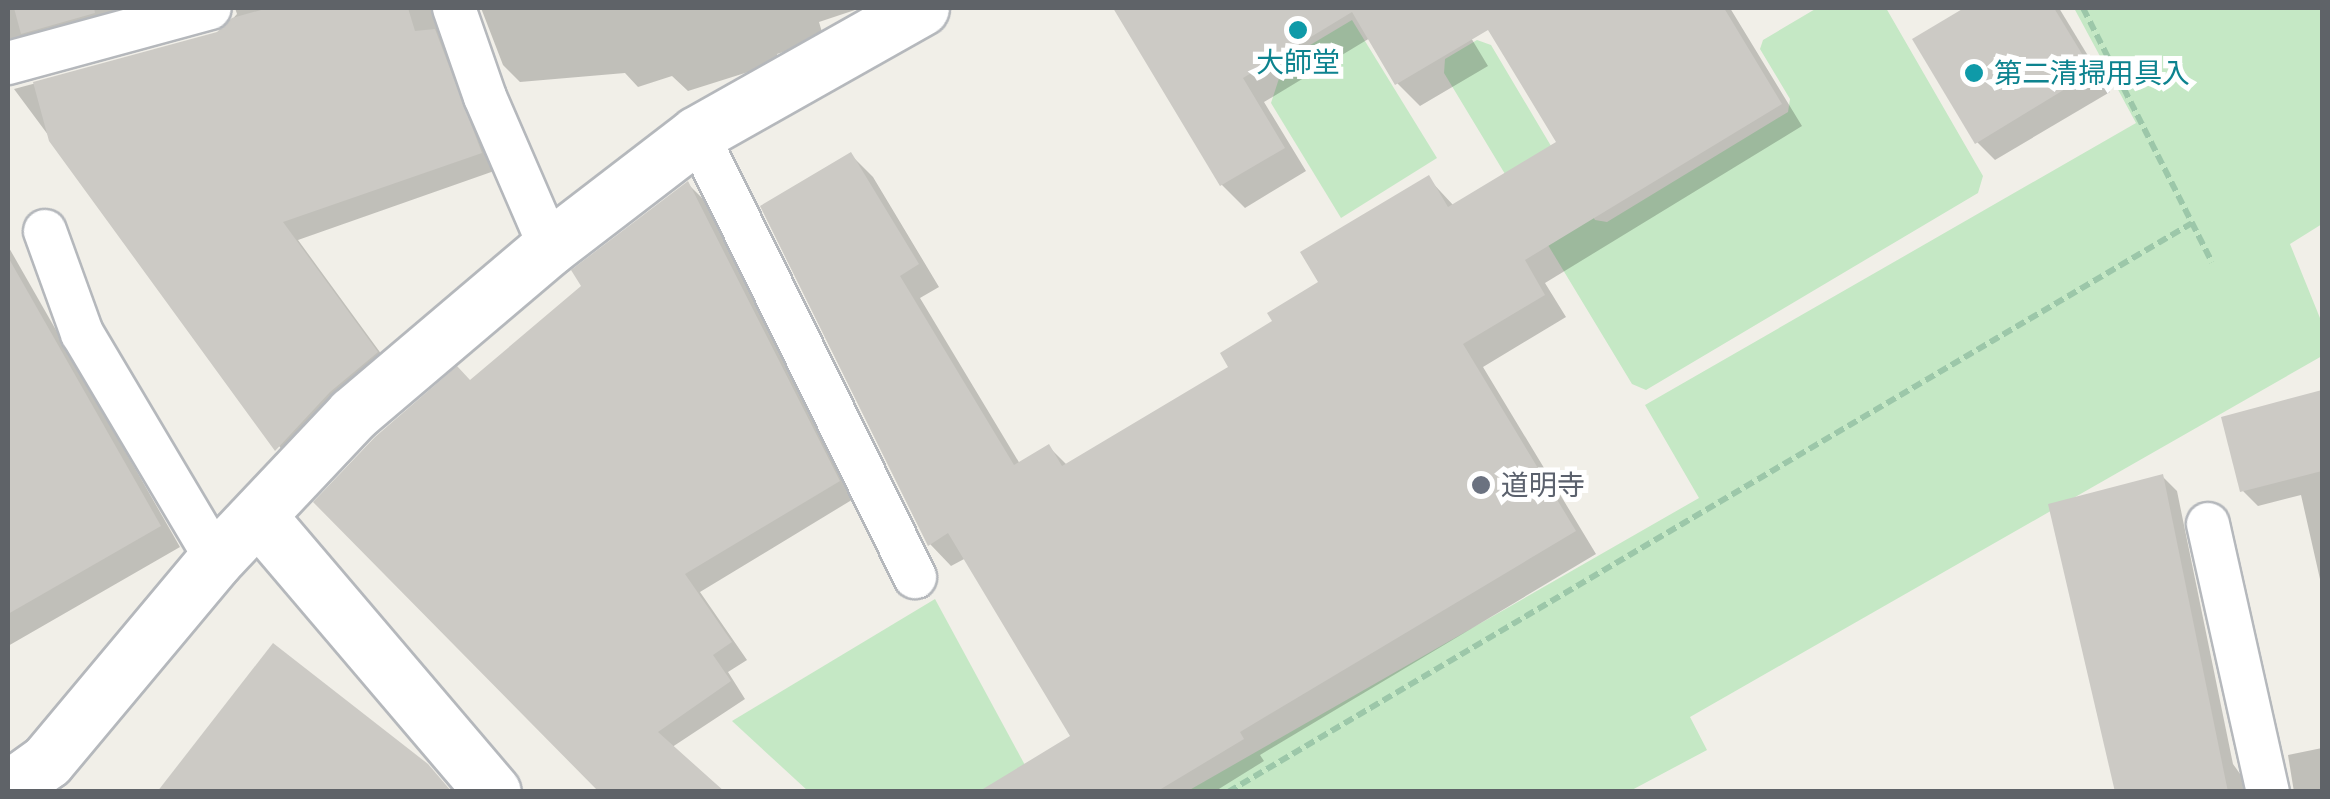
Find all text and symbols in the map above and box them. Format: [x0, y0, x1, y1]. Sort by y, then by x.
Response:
marker: 大師堂 [1287, 19, 1309, 41]
place label: 大師堂 [1256, 45, 1340, 79]
place label: 第二清掃用具入 [1994, 56, 2190, 90]
marker: 第二清掃用具入 [1963, 62, 1985, 84]
place label: 道明寺 [1501, 468, 1585, 502]
marker: 道明寺 [1470, 474, 1492, 496]

